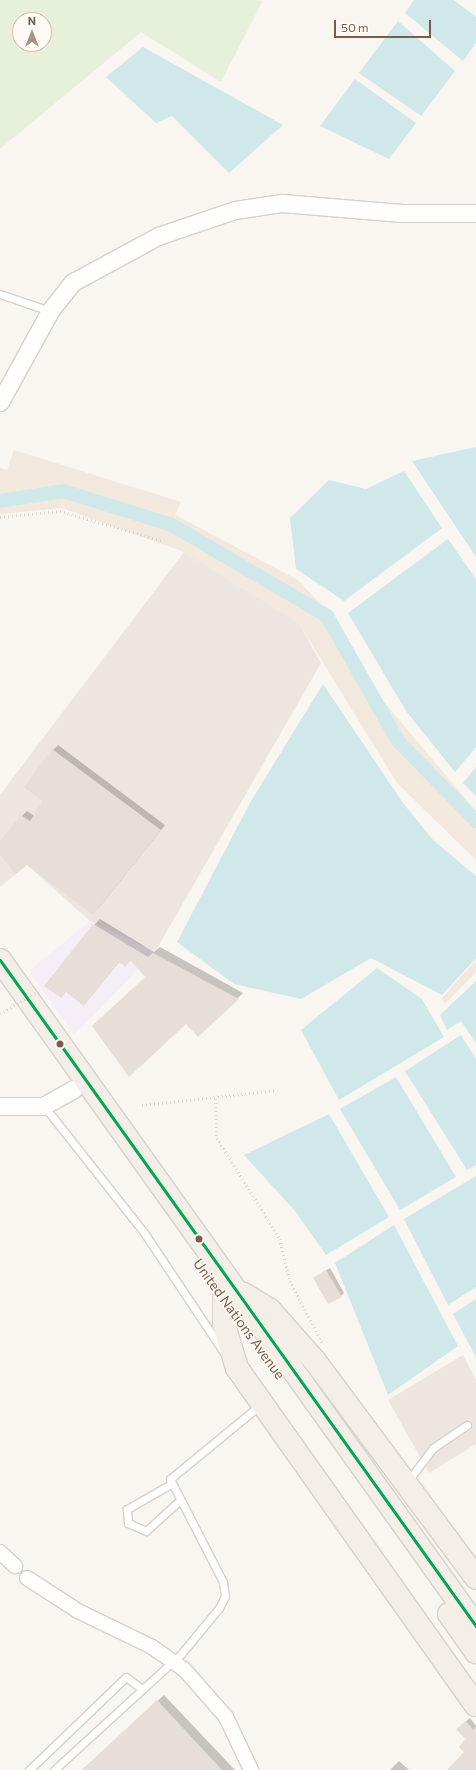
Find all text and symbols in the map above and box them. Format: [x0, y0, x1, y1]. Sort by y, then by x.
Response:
north arrow [12, 12, 52, 52]
scale bar [336, 12, 433, 38]
text: N [28, 14, 36, 27]
text: 50 m [341, 20, 369, 34]
unlabelled marker [55, 1039, 65, 1049]
unlabelled marker [194, 1234, 204, 1244]
street label: United Nations Avenue [190, 1255, 288, 1383]

